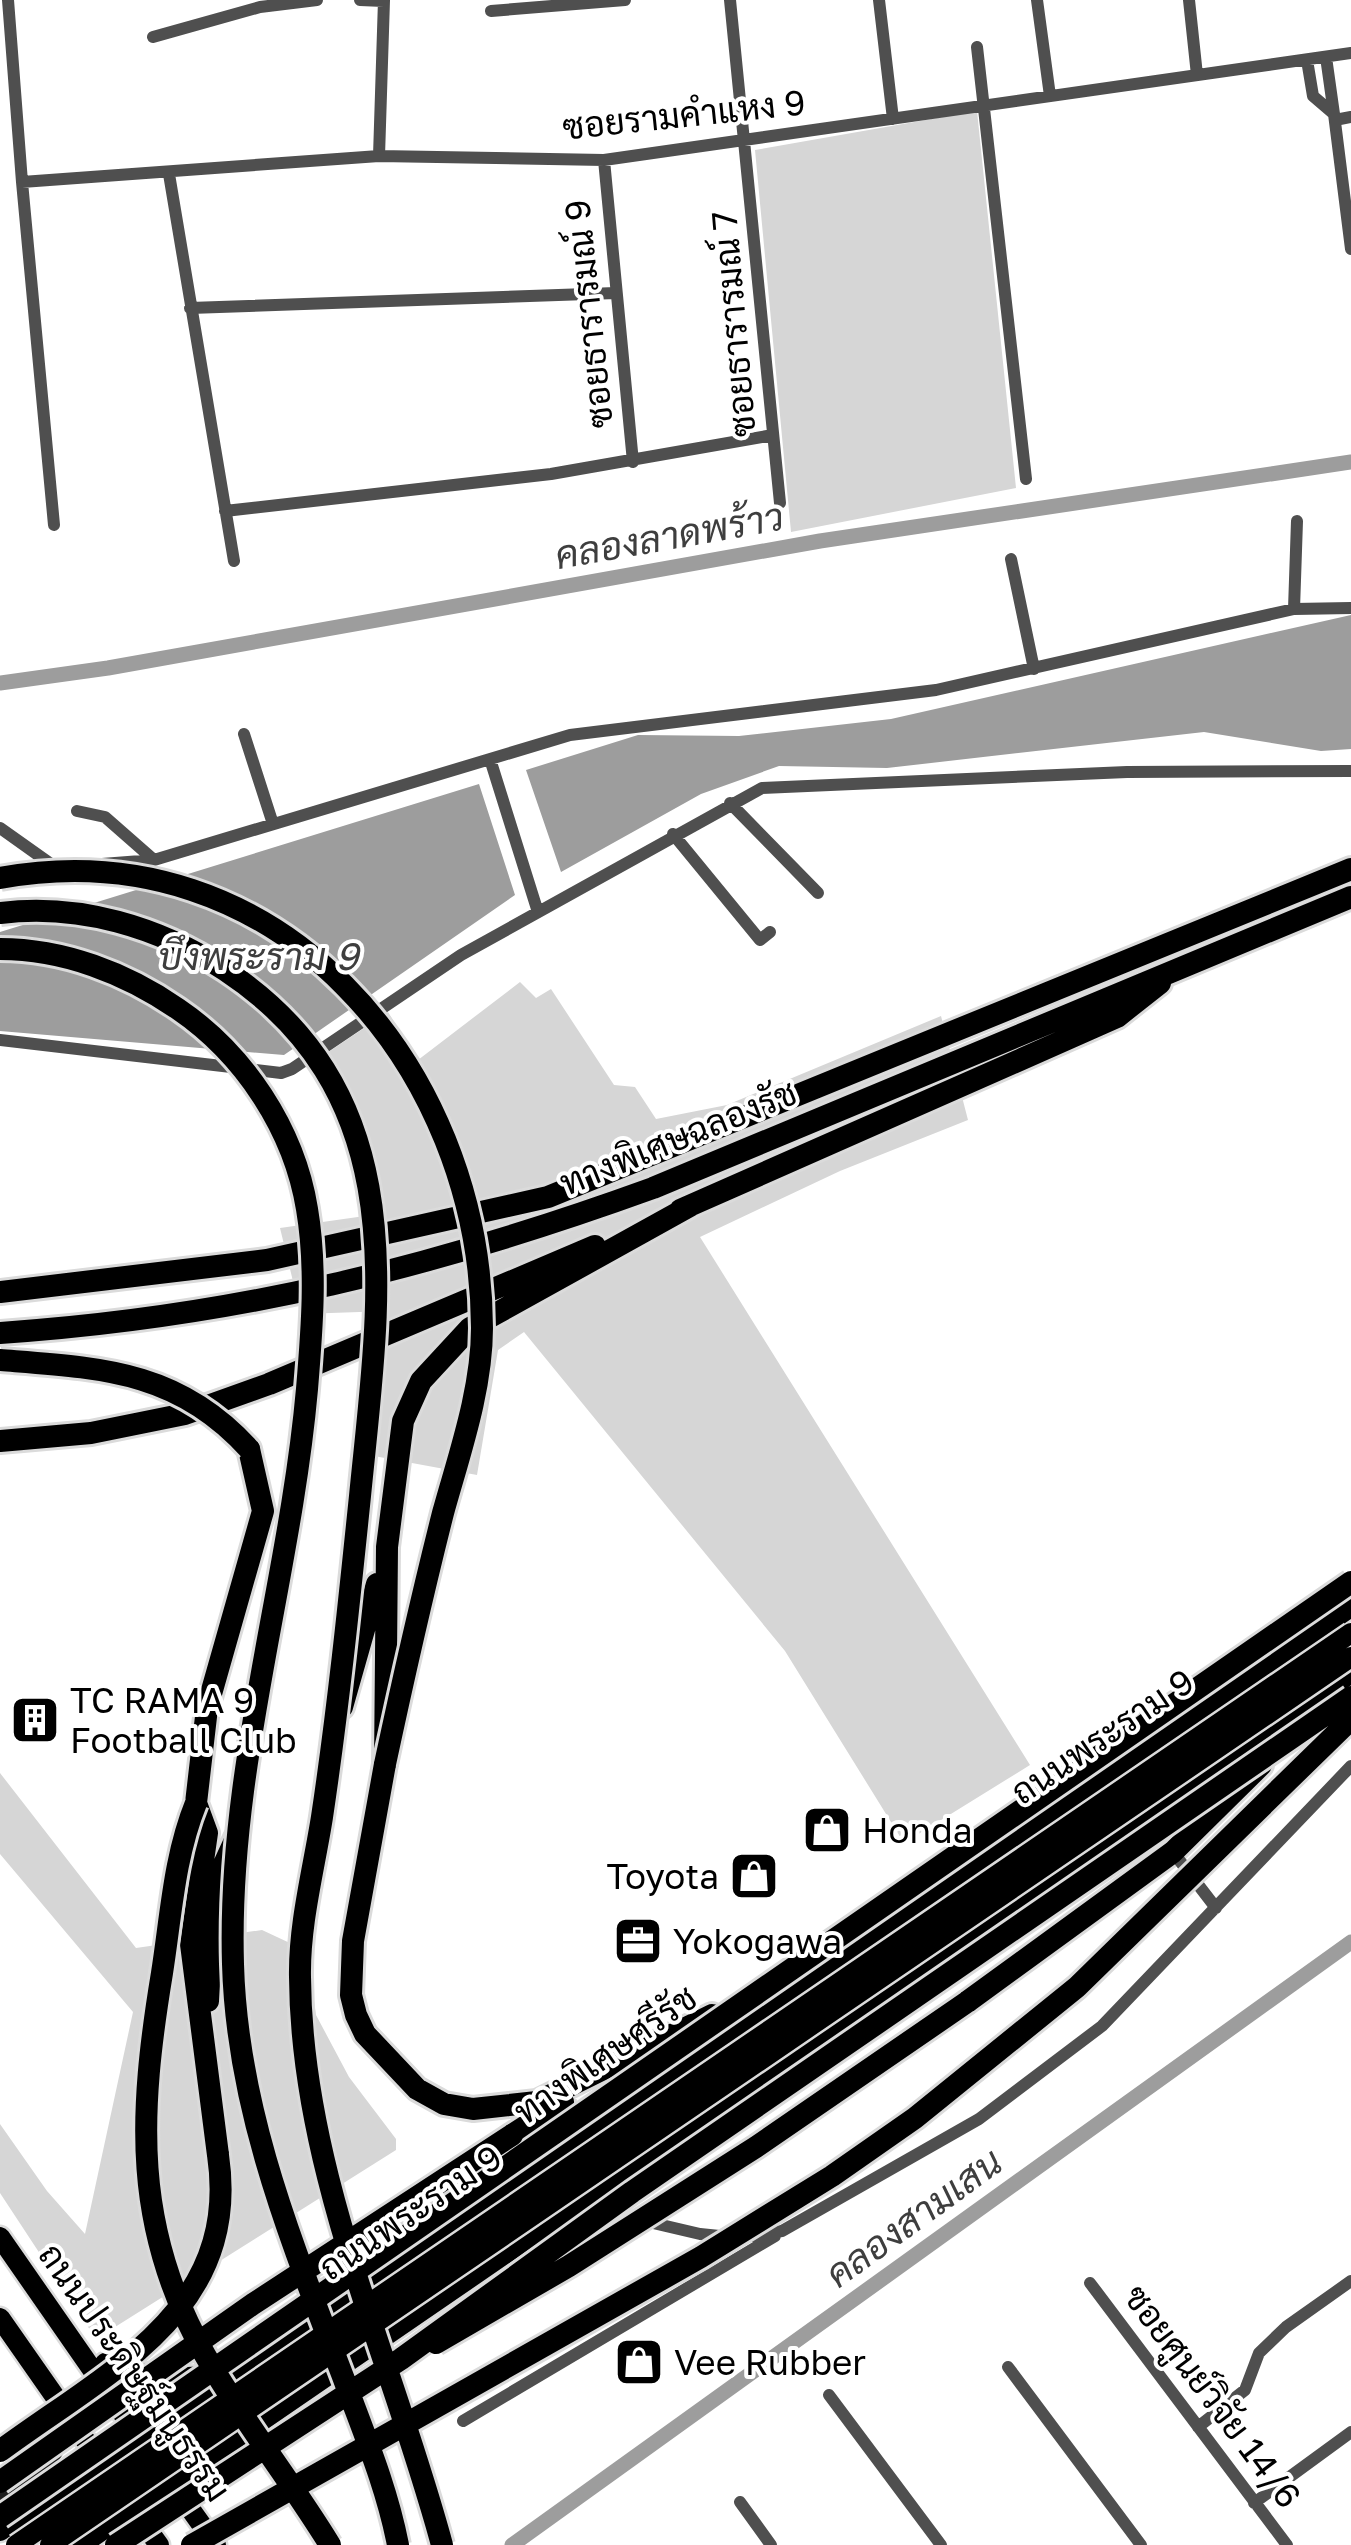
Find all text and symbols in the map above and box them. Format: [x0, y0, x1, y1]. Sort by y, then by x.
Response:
street label: ซอยรามคำแหง 9 [560, 80, 808, 148]
street label: ซอยธารารมณ์ 9 [554, 198, 621, 430]
street label: ซอยธารารมณ์ 7 [701, 209, 764, 439]
water label: คลองลาดพร้าว [551, 493, 787, 577]
water label: บึงพระราม 9 [158, 933, 361, 978]
street label: ทางพิเศษฉลองรัช [554, 1070, 802, 1204]
street label: ถนนพระราม 9 [1003, 1660, 1201, 1812]
place label: TC RAMA 9 Football Club [70, 1679, 297, 1761]
building icon: TC RAMA 9 Football Club [9, 1694, 61, 1746]
shop icon: Honda [801, 1804, 853, 1856]
place label: Honda [862, 1809, 972, 1851]
shop icon: Toyota [728, 1850, 780, 1902]
place label: Toyota [606, 1855, 719, 1897]
office icon: Yokogawa [612, 1915, 664, 1967]
place label: Yokogawa [673, 1920, 842, 1962]
street label: ทางพิเศษศรีรัช [505, 1975, 704, 2132]
street label: ถนนพระราม 9 [311, 2136, 509, 2288]
water label: คลองสามเสน [816, 2138, 1010, 2296]
street label: ถนนประดิษฐ์มนูธรรม [27, 2235, 240, 2511]
street label: ซอยศูนย์วิจัย 14/6 [1112, 2276, 1311, 2518]
shop icon: Vee Rubber [613, 2336, 665, 2388]
place label: Vee Rubber [674, 2341, 866, 2383]

